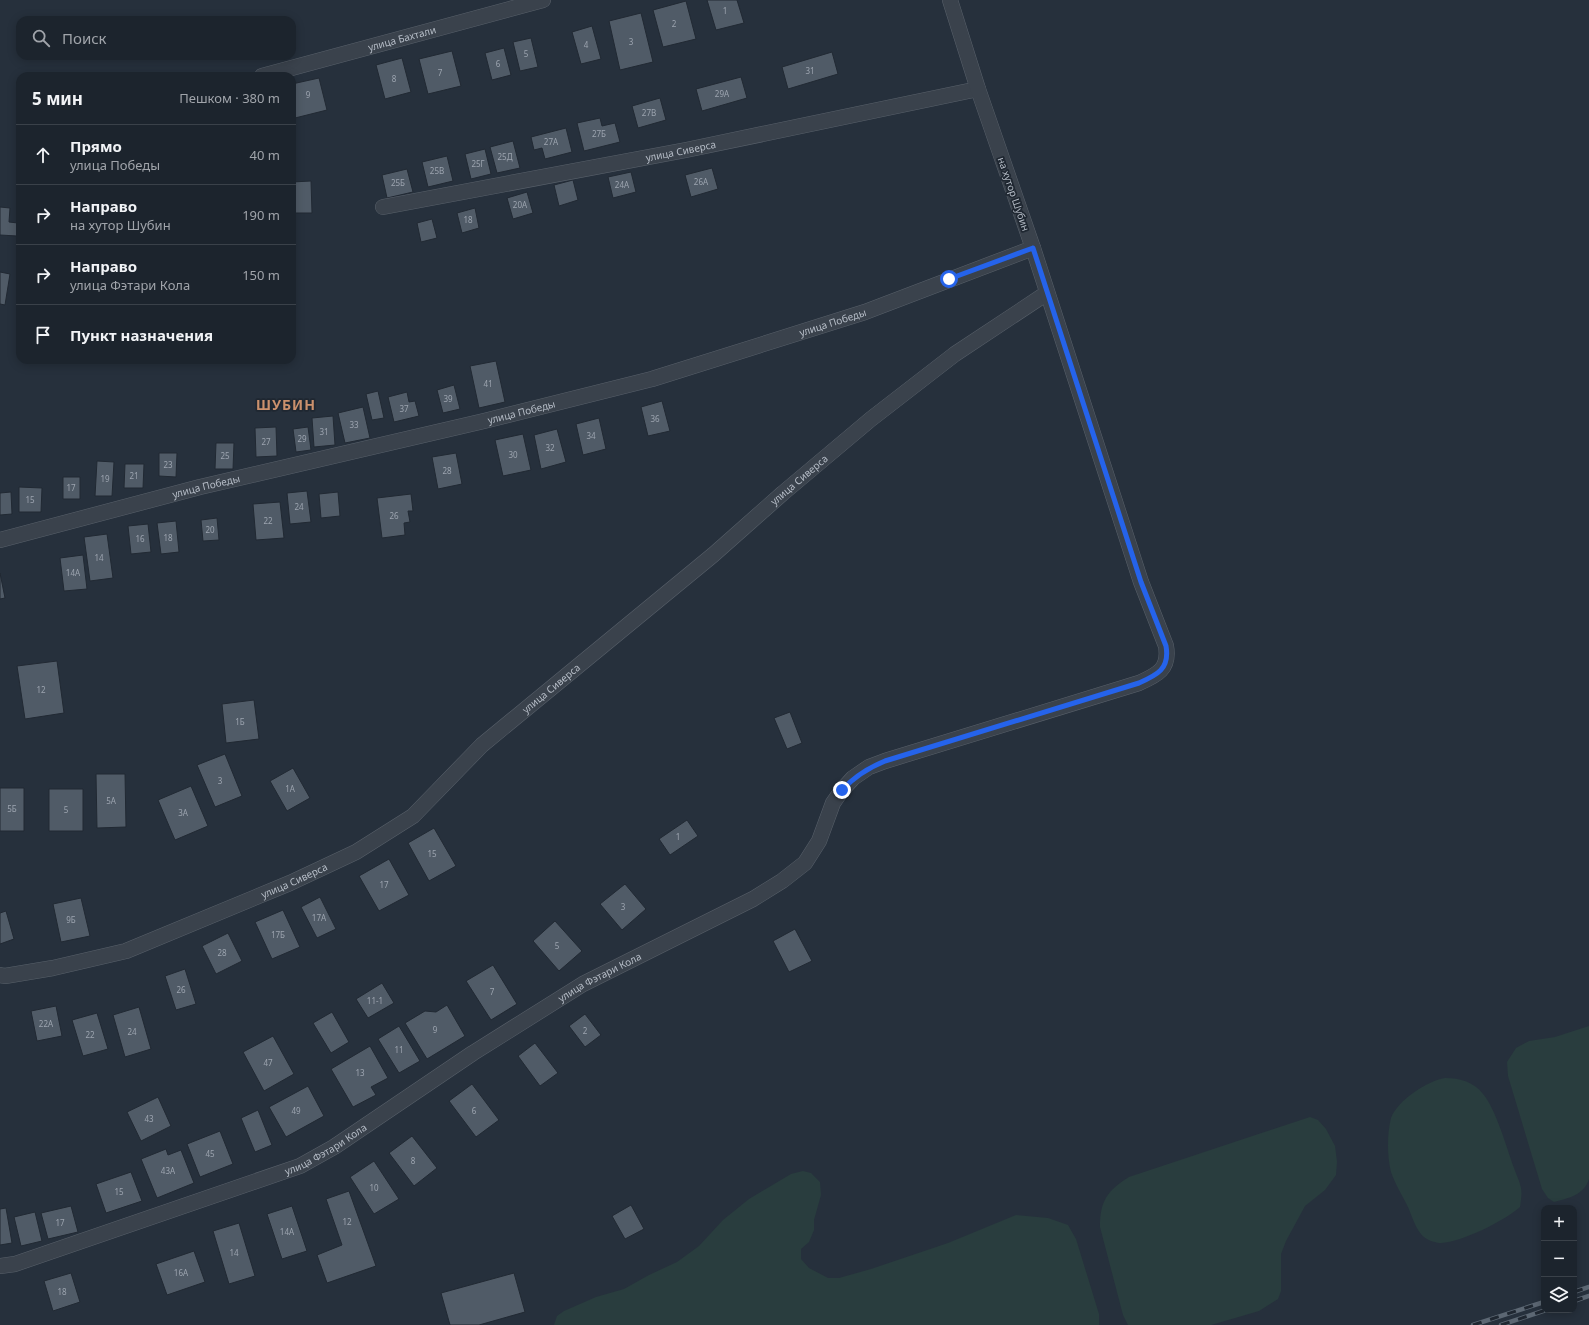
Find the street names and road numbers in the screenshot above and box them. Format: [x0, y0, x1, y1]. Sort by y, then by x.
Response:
street label: улица Бахтали [366, 22, 438, 54]
street label: улица Сиверса [644, 137, 717, 164]
street label: на хутор Шубин [995, 155, 1033, 233]
street label: улица Победы [797, 305, 868, 339]
street label: улица Победы [486, 396, 557, 427]
street label: улица Сиверса [767, 451, 831, 508]
street label: улица Победы [171, 471, 241, 501]
street label: улица Сиверса [519, 660, 583, 716]
street label: улица Сиверса [259, 859, 330, 901]
street label: улица Фэтари Кола [555, 949, 644, 1005]
street label: улица Фэтари Кола [283, 1120, 369, 1178]

